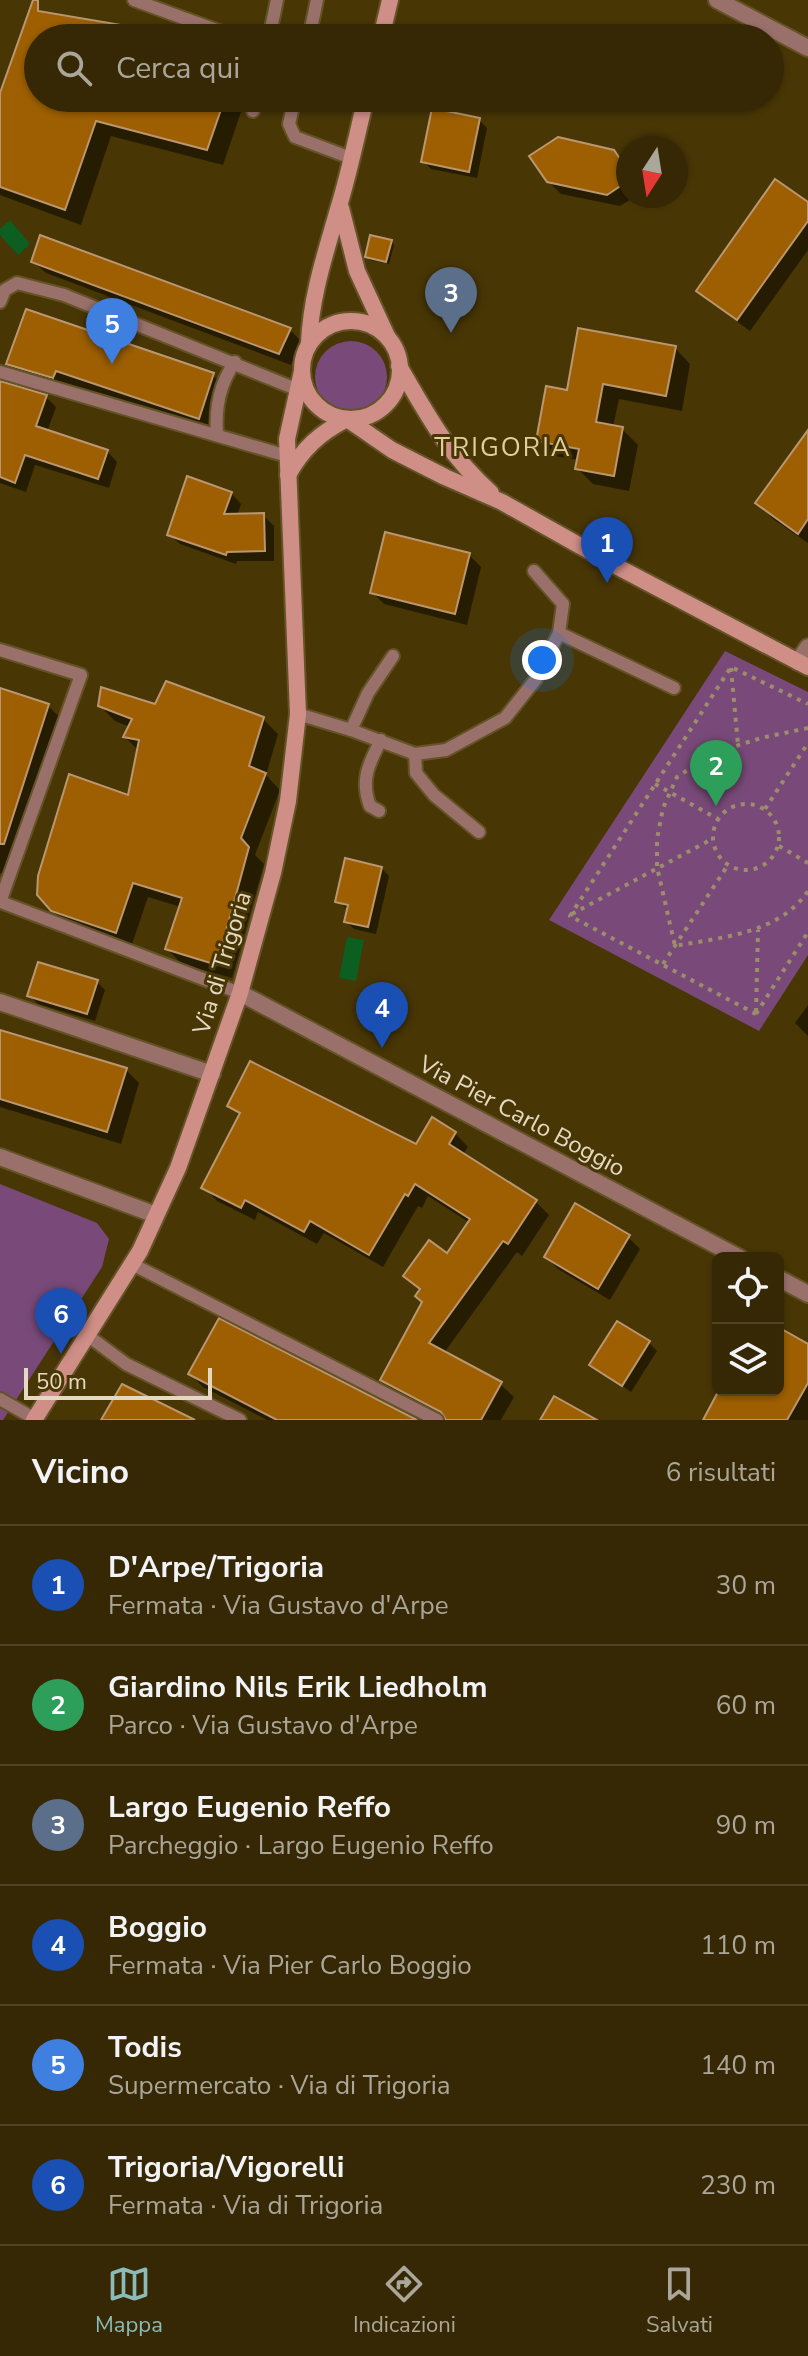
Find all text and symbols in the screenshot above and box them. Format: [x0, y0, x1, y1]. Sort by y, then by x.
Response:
search box [24, 24, 784, 112]
icon: search [52, 46, 96, 90]
text: Cerca qui [116, 48, 240, 89]
north arrow [616, 136, 688, 208]
pin: 3 [425, 267, 477, 333]
pin: 5 [86, 298, 138, 364]
district label: TRIGORIA [434, 430, 572, 465]
pin: 1 [581, 517, 633, 583]
your location [522, 640, 562, 680]
pin: 2 [690, 740, 742, 806]
street label: Via di Trigoria [185, 888, 259, 1039]
pin: 4 [356, 982, 408, 1048]
street label: Via Pier Carlo Boggio [412, 1048, 631, 1184]
map controls [712, 1252, 784, 1396]
button: locate [712, 1252, 784, 1324]
pin: 6 [35, 1288, 87, 1354]
button: layers [712, 1324, 784, 1396]
scale bar [24, 1364, 212, 1400]
text: 50 m [36, 1367, 87, 1397]
text: Vicino [32, 1449, 129, 1495]
text: 6 risultati [666, 1455, 776, 1490]
text: D'Arpe/Trigoria [108, 1547, 324, 1588]
text: 1 [50, 1568, 66, 1603]
text: 30 m [716, 1568, 776, 1603]
text: Fermata · Via Gustavo d'Arpe [108, 1588, 449, 1623]
text: Giardino Nils Erik Liedholm [108, 1667, 487, 1708]
text: 2 [50, 1688, 66, 1723]
text: 60 m [716, 1688, 776, 1723]
text: Parco · Via Gustavo d'Arpe [108, 1708, 418, 1743]
text: Largo Eugenio Reffo [108, 1787, 391, 1828]
text: 3 [50, 1808, 66, 1843]
text: 90 m [716, 1808, 776, 1843]
text: Parcheggio · Largo Eugenio Reffo [108, 1828, 494, 1863]
text: Boggio [108, 1907, 207, 1948]
text: 4 [50, 1928, 66, 1963]
text: 110 m [700, 1928, 776, 1963]
text: Fermata · Via Pier Carlo Boggio [108, 1948, 472, 1983]
text: Todis [108, 2027, 182, 2068]
text: 5 [50, 2048, 66, 2083]
text: 140 m [700, 2048, 776, 2083]
text: Supermercato · Via di Trigoria [108, 2068, 451, 2103]
text: Trigoria/Vigorelli [108, 2147, 345, 2188]
text: 6 [50, 2168, 66, 2203]
text: 230 m [700, 2168, 776, 2203]
text: Fermata · Via di Trigoria [108, 2188, 383, 2223]
tab: Mappa [95, 2262, 163, 2340]
tab: Indicazioni [353, 2262, 456, 2340]
tab: Salvati [646, 2262, 713, 2340]

